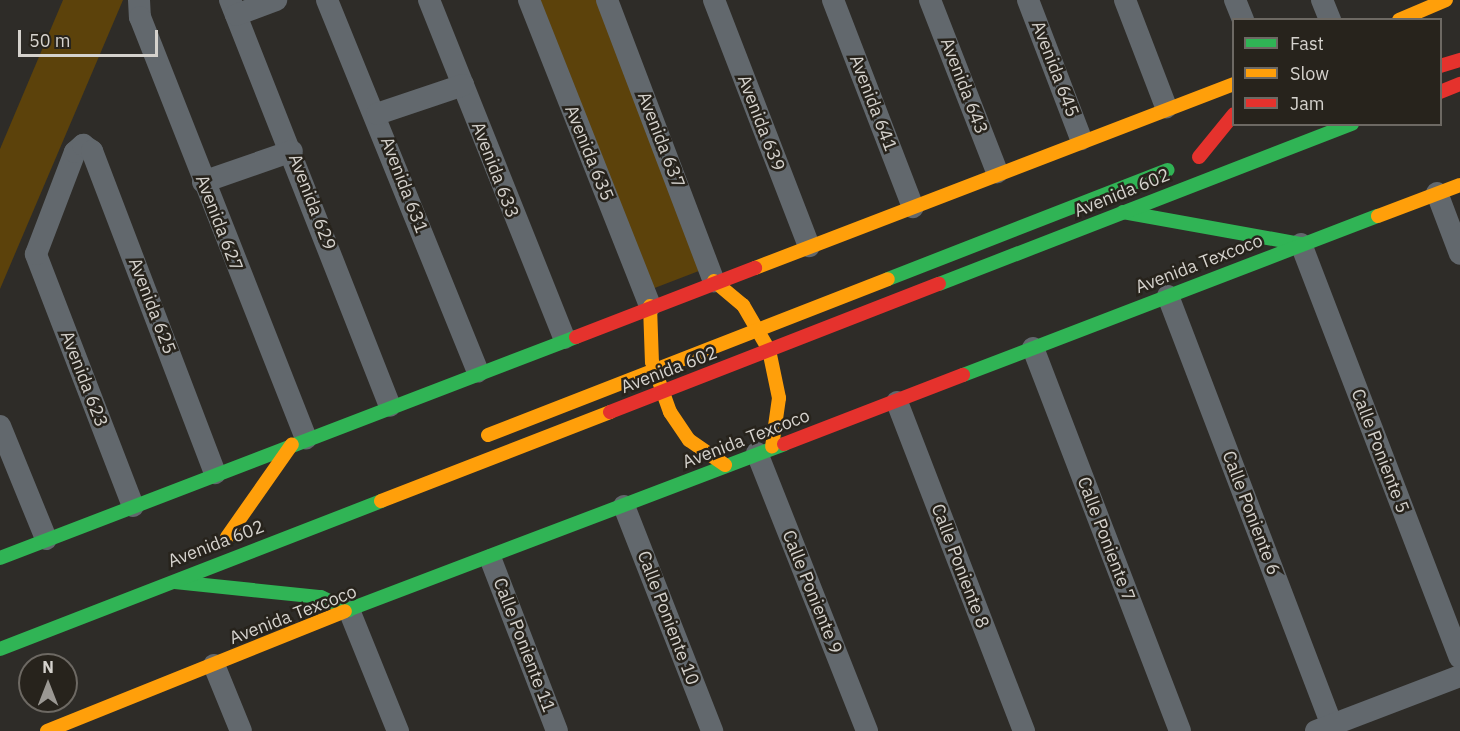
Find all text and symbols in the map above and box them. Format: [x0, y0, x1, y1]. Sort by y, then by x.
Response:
scale bar [21, 18, 160, 56]
street label: Avenida 645 [1027, 18, 1083, 120]
legend [1232, 18, 1442, 126]
text: 50 m [29, 29, 71, 52]
text: Fast [1290, 32, 1324, 55]
street label: Avenida 643 [936, 35, 992, 137]
street label: Avenida 641 [845, 52, 901, 154]
text: Slow [1290, 62, 1329, 85]
street label: Avenida 639 [733, 72, 789, 174]
street label: Avenida 637 [633, 89, 689, 191]
text: Jam [1290, 92, 1325, 115]
street label: Avenida 635 [560, 102, 618, 204]
street label: Avenida 633 [467, 119, 523, 221]
street label: Avenida 631 [376, 134, 432, 236]
street label: Avenida 629 [284, 151, 340, 253]
street label: Avenida 602 [1071, 164, 1173, 222]
street label: Avenida 627 [191, 172, 247, 274]
street label: Avenida Texcoco [1132, 230, 1266, 298]
street label: Avenida 625 [124, 255, 180, 357]
street label: Avenida 623 [56, 328, 112, 430]
street label: Avenida 602 [618, 342, 720, 398]
street label: Calle Poniente 5 [1346, 386, 1414, 516]
street label: Avenida Texcoco [679, 405, 813, 473]
street label: Calle Poniente 6 [1217, 448, 1285, 578]
street label: Calle Poniente 7 [1072, 474, 1140, 604]
street label: Calle Poniente 8 [926, 501, 994, 631]
street label: Avenida 602 [165, 516, 267, 572]
street label: Calle Poniente 9 [777, 527, 847, 657]
street label: Calle Poniente 10 [632, 548, 704, 688]
street label: Calle Poniente 11 [488, 575, 560, 715]
street label: Avenida Texcoco [226, 581, 360, 649]
north arrow [18, 653, 78, 713]
text: N [42, 657, 54, 677]

